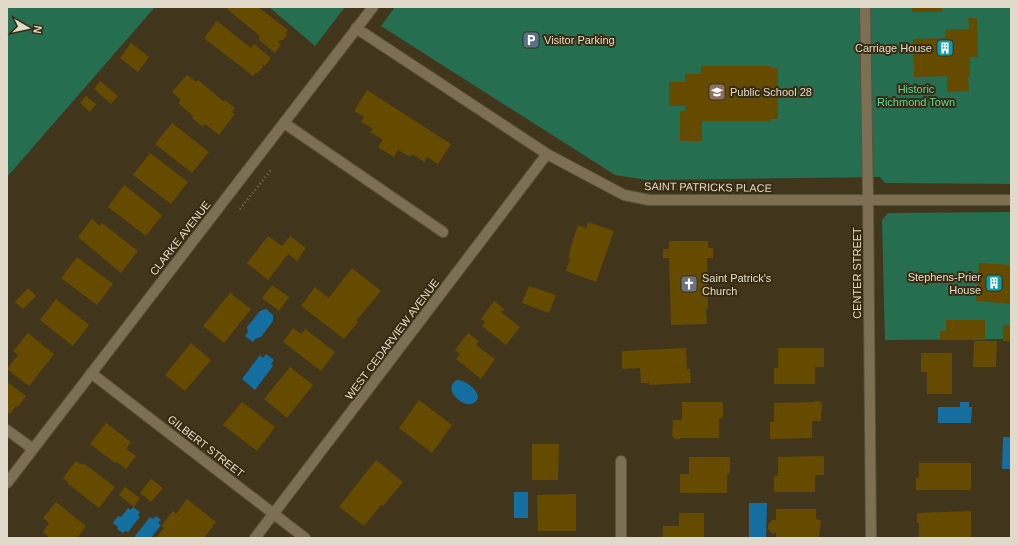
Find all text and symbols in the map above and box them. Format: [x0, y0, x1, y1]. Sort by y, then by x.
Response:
north arrow [8, 8, 48, 48]
text: N [31, 25, 44, 34]
parking icon: Visitor Parking [521, 30, 541, 50]
place label: Visitor Parking [544, 34, 615, 46]
building icon: Carriage House [935, 38, 955, 58]
place label: Carriage House [855, 42, 932, 54]
school or university icon: Public School 28 [707, 82, 727, 102]
park label: Historic Richmond Town [877, 83, 955, 108]
place label: Public School 28 [730, 86, 812, 98]
street label: SAINT PATRICKS PLACE [644, 180, 772, 194]
street label: CLARKE AVENUE [147, 198, 213, 278]
street label: CENTER STREET [851, 227, 863, 319]
place label: Stephens-Prier House [908, 271, 981, 296]
place label: Saint Patrick's Church [702, 272, 772, 297]
building icon: Stephens-Prier House [984, 273, 1004, 293]
church icon: Saint Patrick's Church [679, 274, 699, 294]
street label: WEST CEDARVIEW AVENUE [343, 276, 441, 402]
street label: GILBERT STREET [166, 413, 247, 480]

